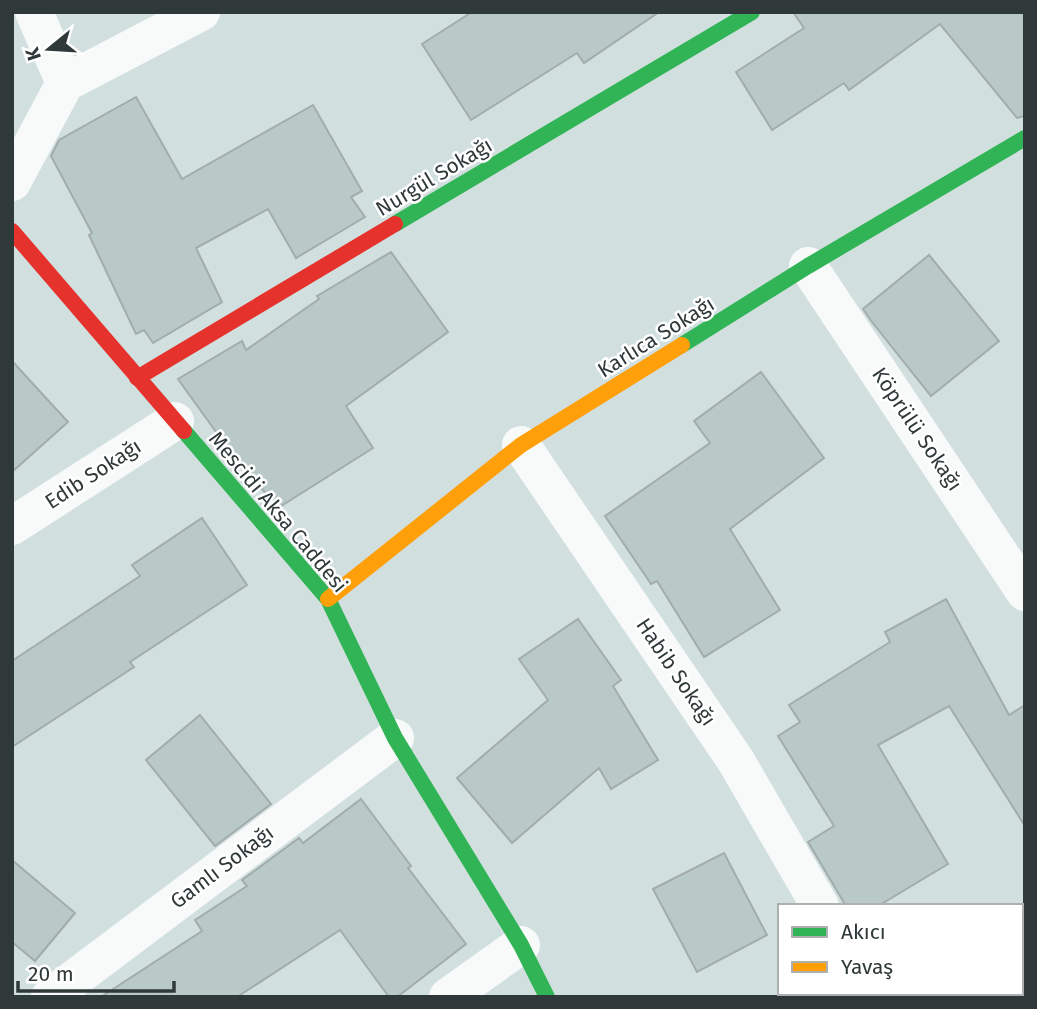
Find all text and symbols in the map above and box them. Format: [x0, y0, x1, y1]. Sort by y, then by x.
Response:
north arrow [14, 14, 84, 84]
text: K [20, 44, 46, 63]
street label: Nurgül Sokağı [371, 132, 497, 222]
street label: Karlıca Sokağı [593, 291, 719, 383]
street label: Köprülü Sokağı [866, 362, 968, 496]
street label: Mescidi Aksa Caddesi [203, 426, 353, 598]
street label: Edib Sokağı [40, 433, 146, 515]
street label: Habib Sokağı [630, 613, 722, 731]
street label: Gamlı Sokağı [165, 820, 279, 914]
legend [778, 904, 1023, 995]
text: Akıcı [841, 919, 886, 945]
scale bar [18, 950, 173, 994]
text: Yavaş [841, 954, 893, 980]
text: 20 m [28, 961, 74, 987]

